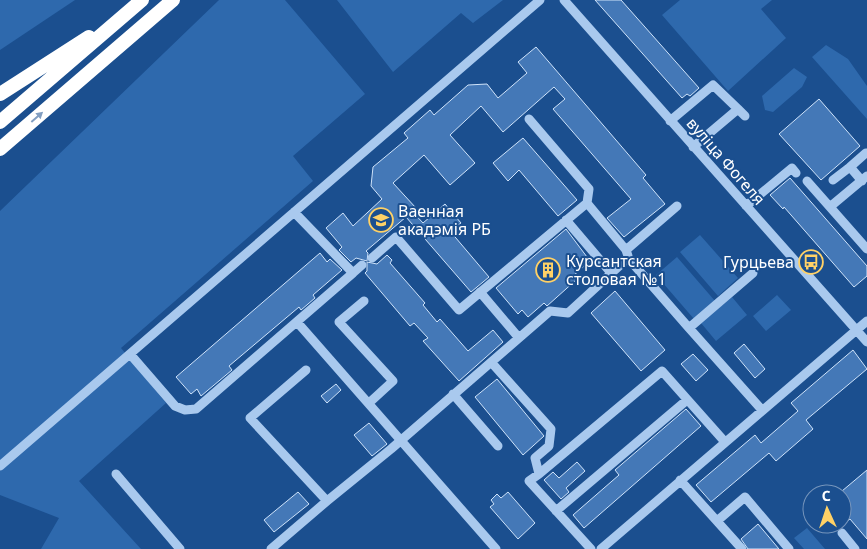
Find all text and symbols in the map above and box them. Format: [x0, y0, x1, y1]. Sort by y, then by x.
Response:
one-way arrow [31, 112, 43, 123]
street label: вуліца Фогеля [682, 112, 770, 210]
place label: Ваенная акадэмія РБ [398, 200, 491, 240]
school or university icon: Ваенная акадэмія РБ [368, 207, 394, 233]
bus stop icon: Гурцьева [798, 249, 824, 275]
place label: Курсантская столовая №1 [566, 250, 666, 290]
place label: Гурцьева [723, 251, 794, 273]
building icon: Курсантская столовая №1 [535, 257, 561, 283]
north arrow [802, 484, 852, 534]
text: С [821, 486, 831, 505]

